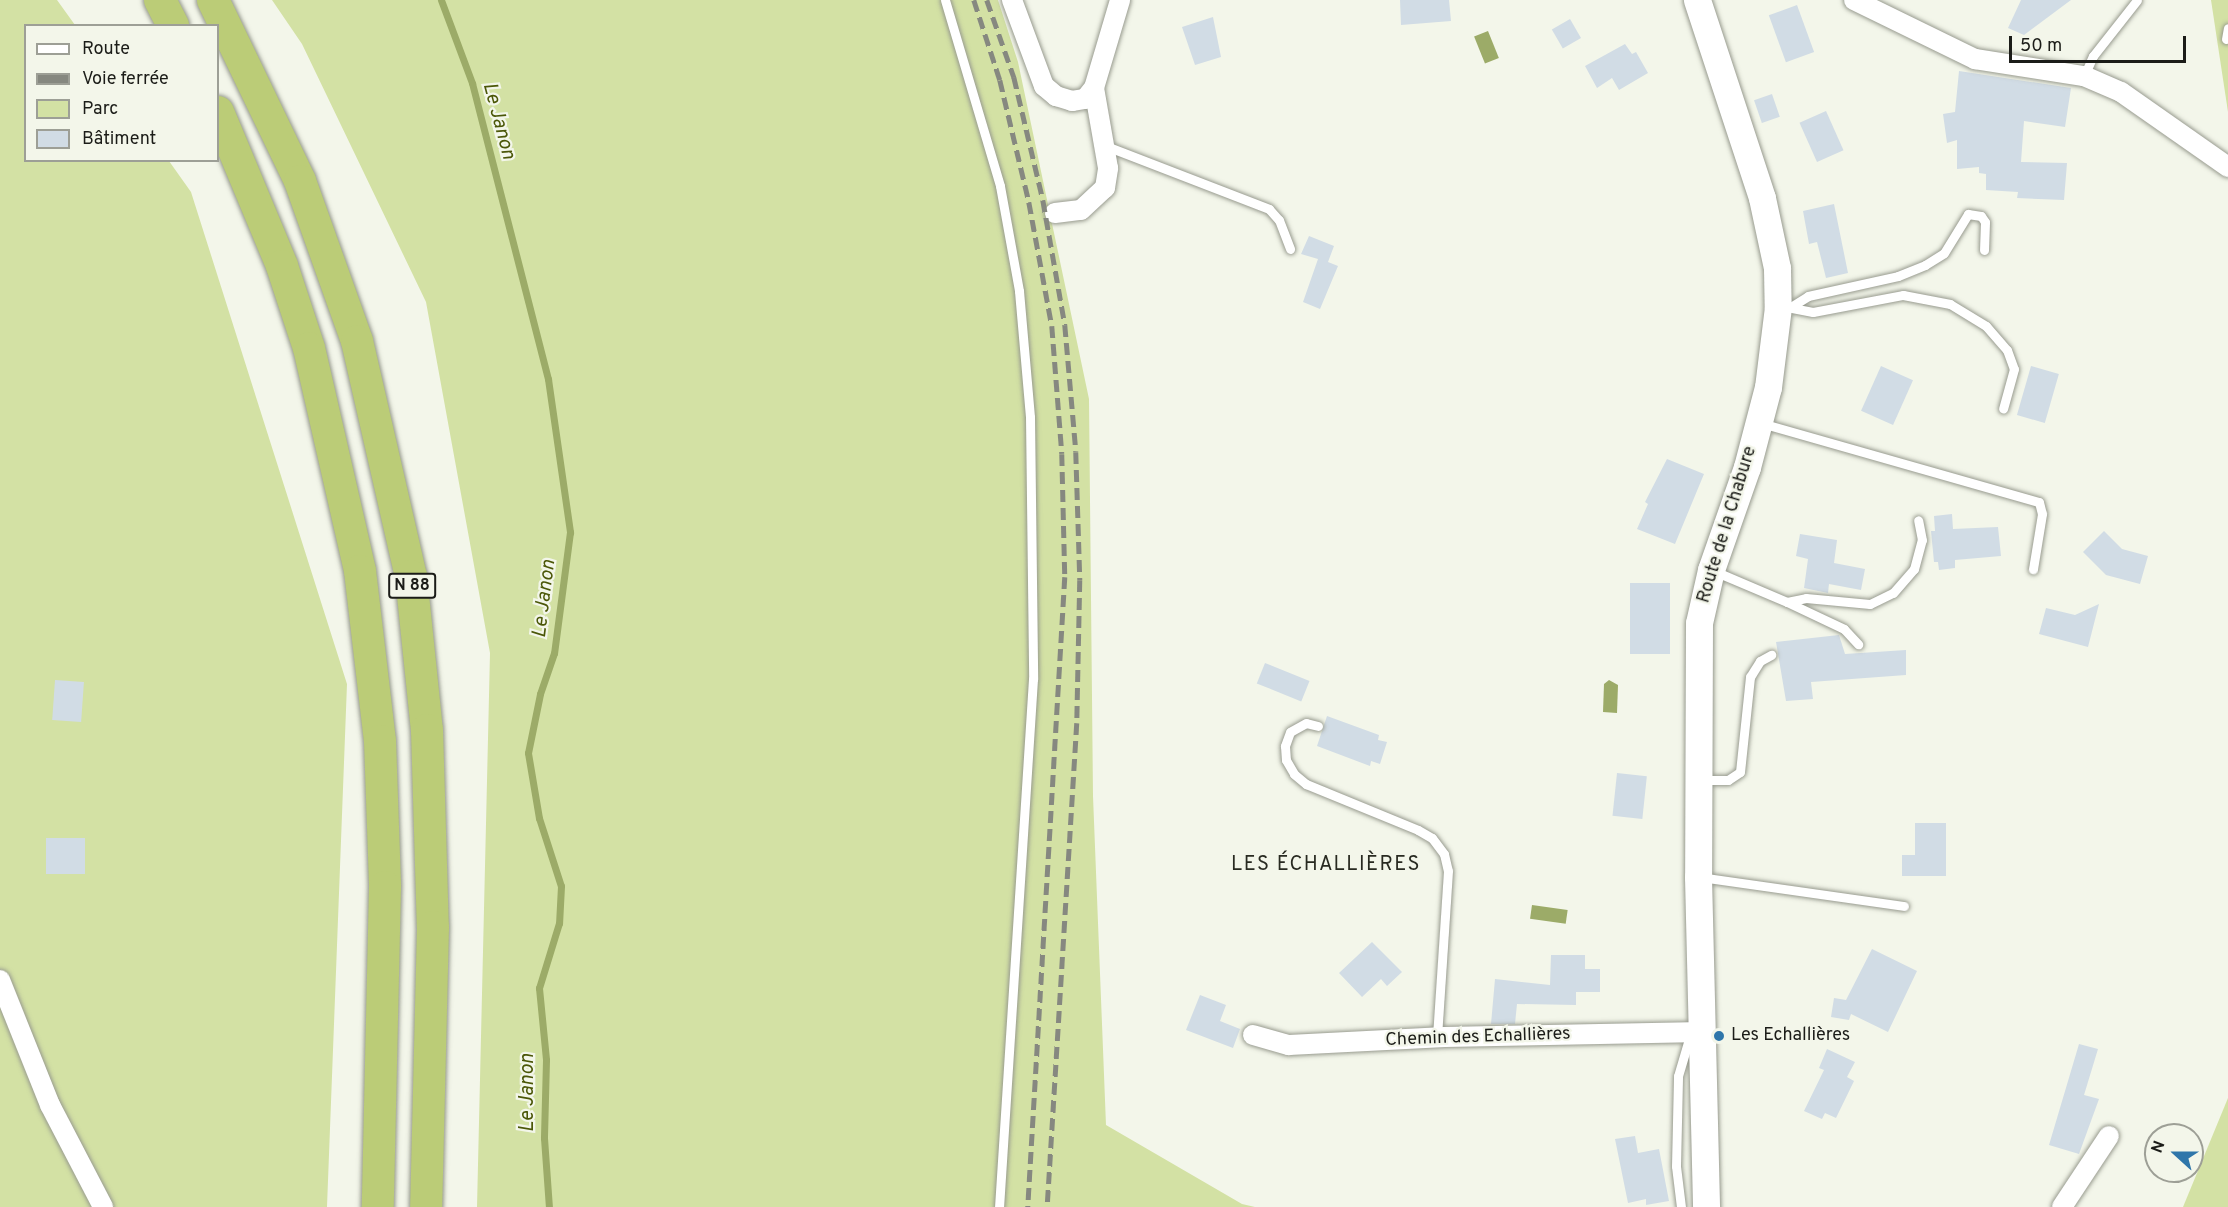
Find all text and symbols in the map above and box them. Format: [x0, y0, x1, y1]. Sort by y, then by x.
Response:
legend [24, 24, 219, 162]
scale bar [2012, 24, 2189, 62]
text: 50 m [2020, 35, 2062, 58]
text: Route [82, 38, 130, 61]
text: Voie ferrée [82, 68, 169, 91]
water label: Le Janon [476, 80, 520, 162]
text: Parc [82, 98, 118, 121]
text: Bâtiment [82, 128, 156, 151]
street label: Route de la Chabure [1694, 444, 1762, 606]
water label: Le Janon [528, 558, 562, 640]
road number: N 88 [388, 573, 436, 599]
district label: LES ÉCHALLIÈRES [1231, 853, 1421, 877]
street label: Chemin des Echallières [1385, 1024, 1571, 1052]
place label: Les Echallières [1731, 1025, 1850, 1047]
marker: Les Echallières [1712, 1029, 1726, 1043]
water label: Le Janon [516, 1054, 540, 1132]
north arrow [2144, 1123, 2204, 1183]
text: N [2148, 1138, 2170, 1156]

